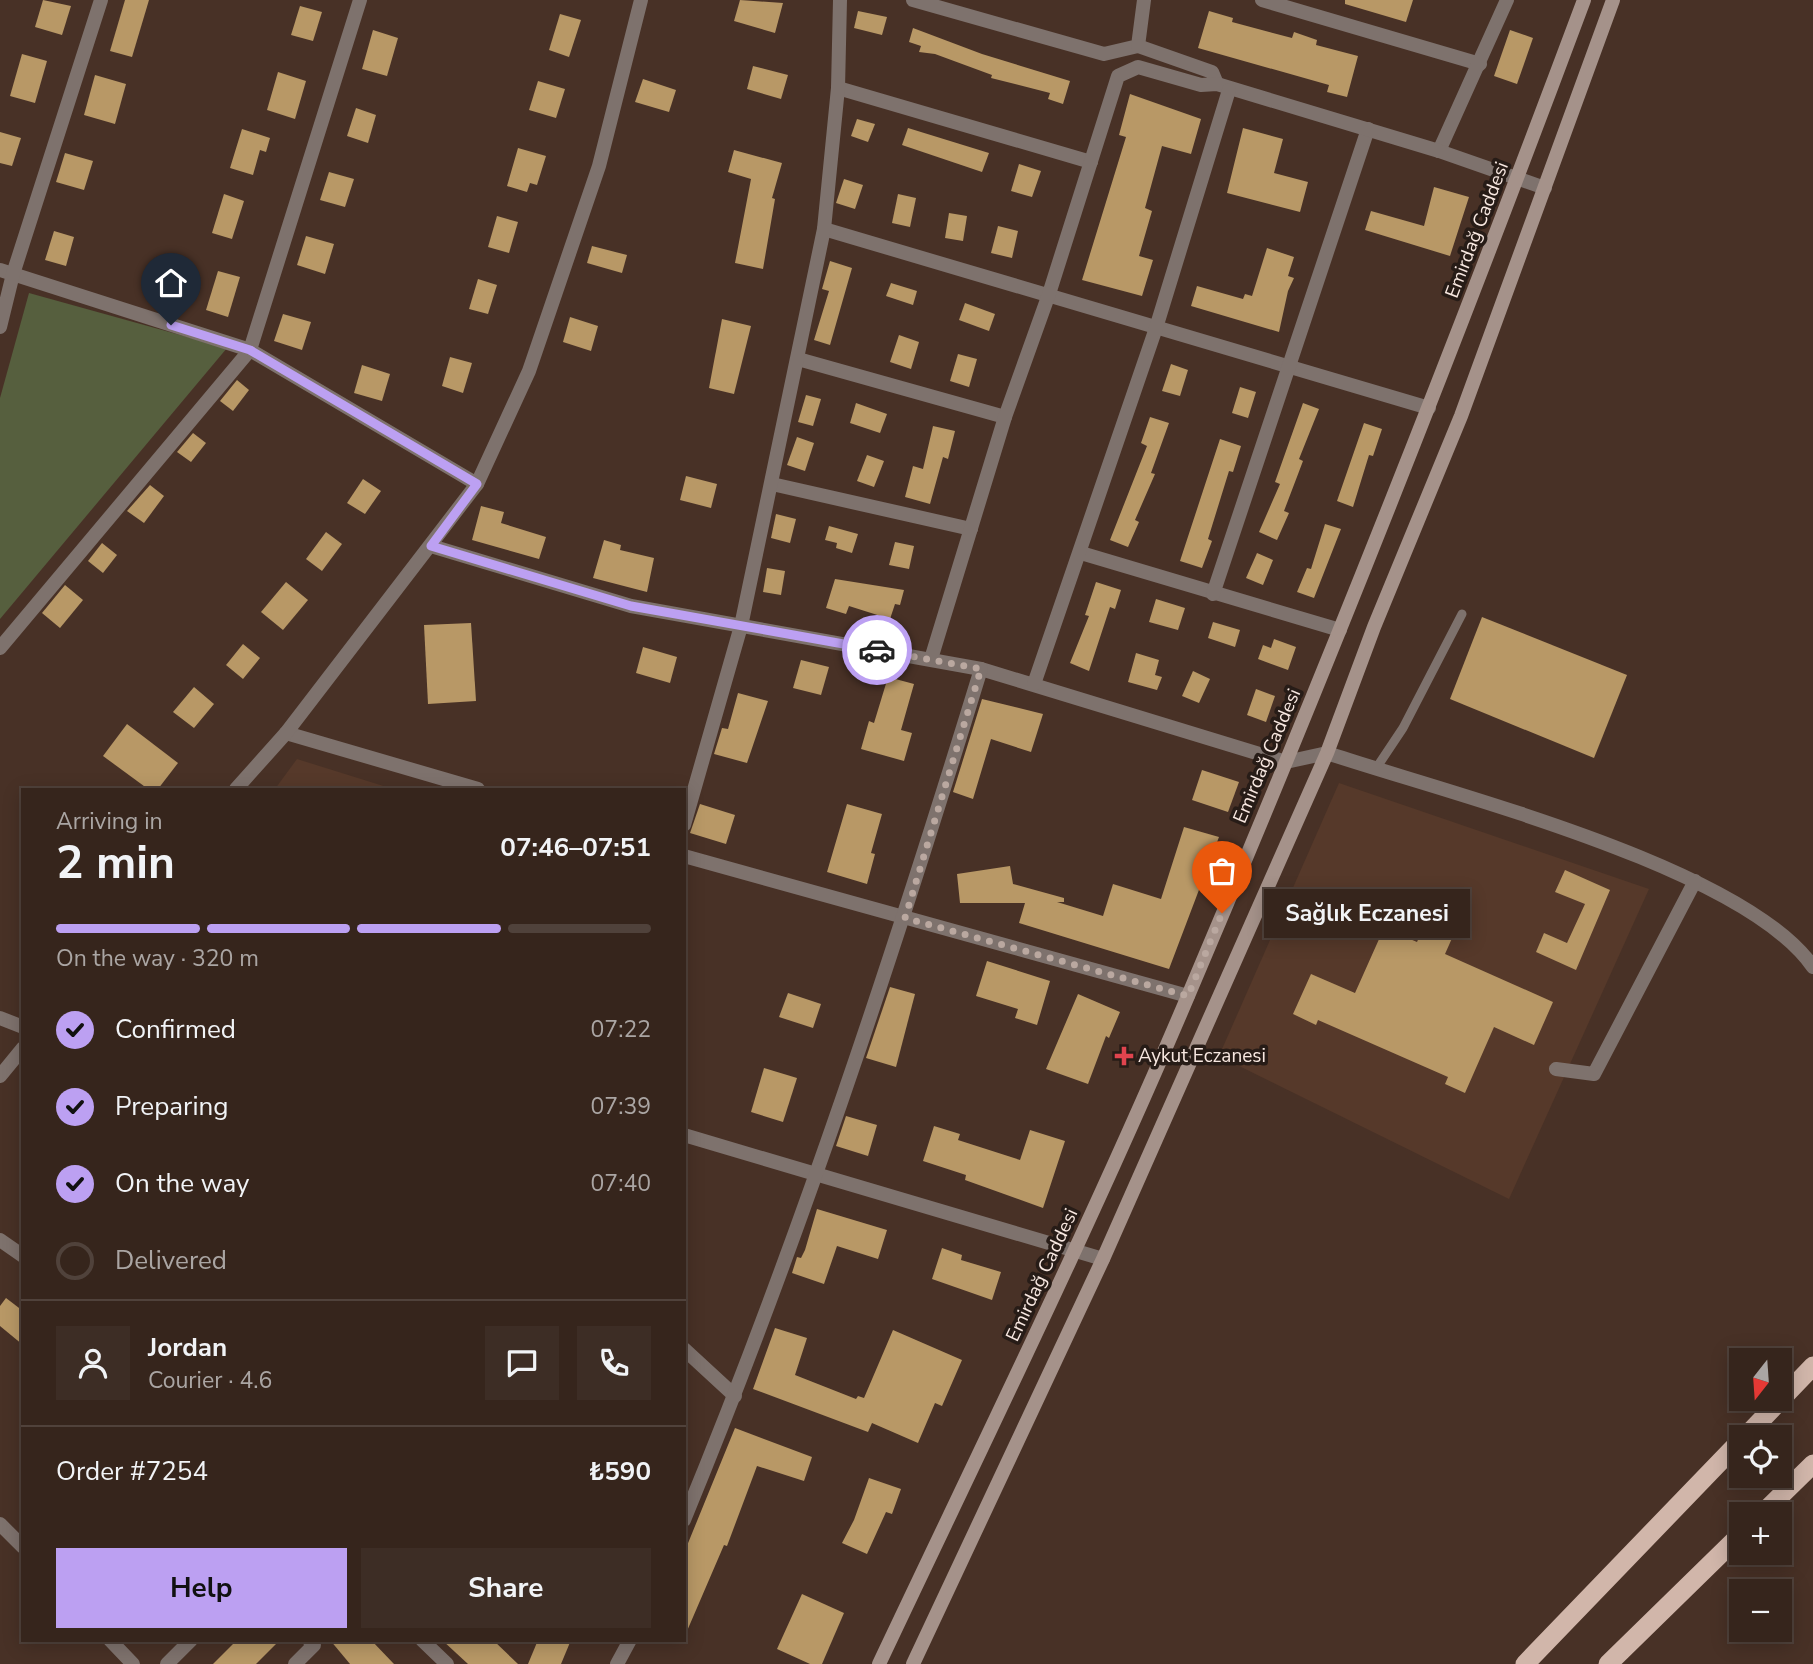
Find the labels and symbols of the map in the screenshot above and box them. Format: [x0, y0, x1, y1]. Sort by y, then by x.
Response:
street label: Emirdağ Caddesi [1439, 158, 1515, 302]
pin [141, 253, 201, 325]
courier [842, 615, 912, 685]
street label: Emirdağ Caddesi [1227, 685, 1307, 827]
pin [1192, 841, 1252, 913]
callout: Sağlık Eczanesi [1264, 888, 1470, 937]
place label: Aykut Eczanesi [1138, 1043, 1266, 1069]
marker: Aykut Eczanesi [1116, 1048, 1132, 1064]
street label: Emirdağ Caddesi [1000, 1204, 1084, 1346]
north arrow [1729, 1348, 1792, 1410]

